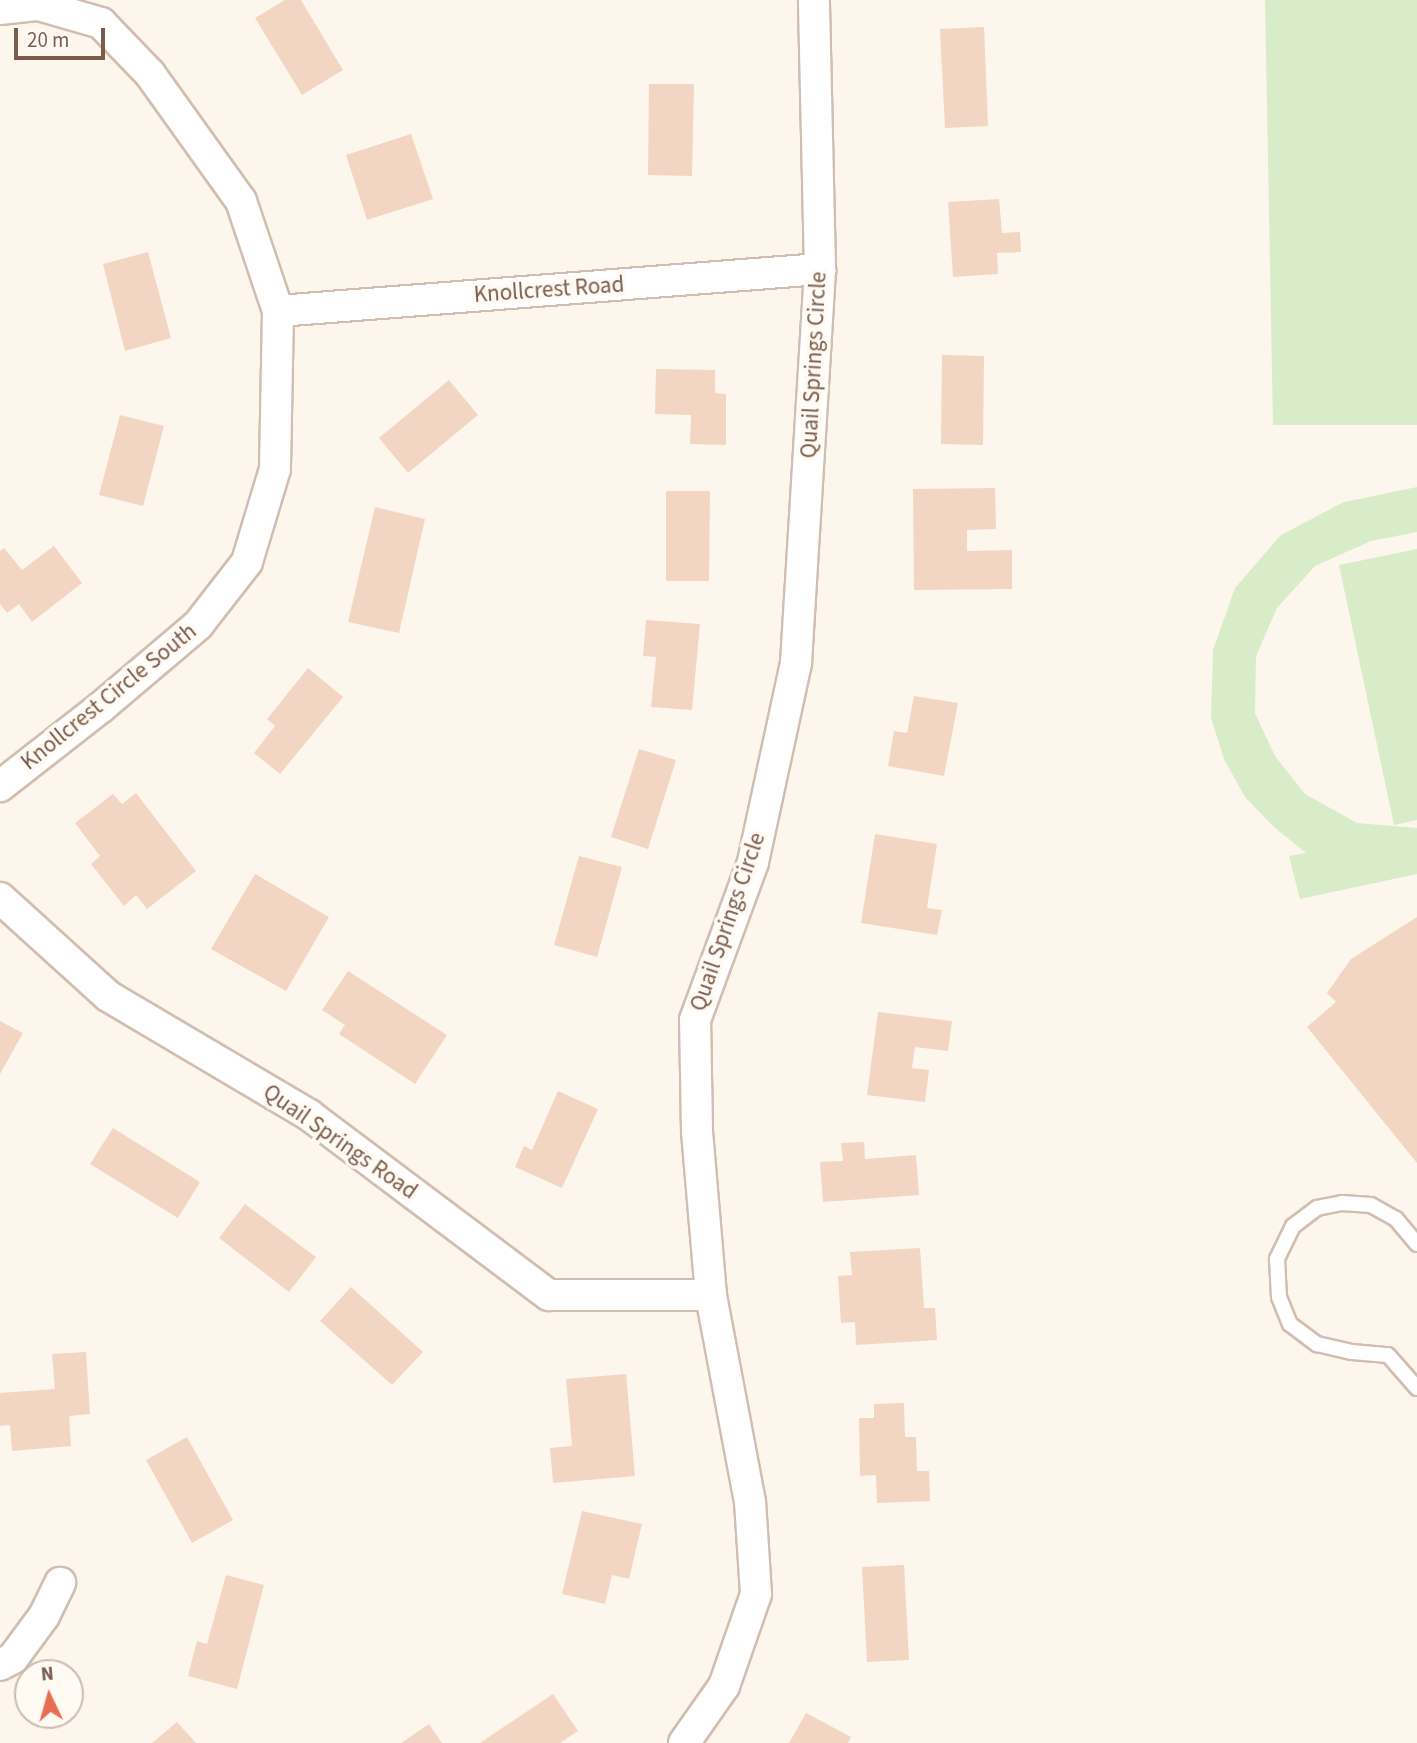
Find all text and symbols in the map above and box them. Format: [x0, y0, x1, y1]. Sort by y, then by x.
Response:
scale bar [18, 14, 108, 58]
text: 20 m [27, 25, 69, 55]
street label: Knollcrest Road [473, 271, 625, 309]
street label: Quail Springs Circle [795, 271, 833, 459]
street label: Knollcrest Circle South [16, 618, 202, 776]
street label: Quail Springs Circle [685, 829, 771, 1015]
street label: Quail Springs Road [258, 1079, 422, 1205]
north arrow [14, 1659, 84, 1729]
text: N [40, 1661, 55, 1689]

